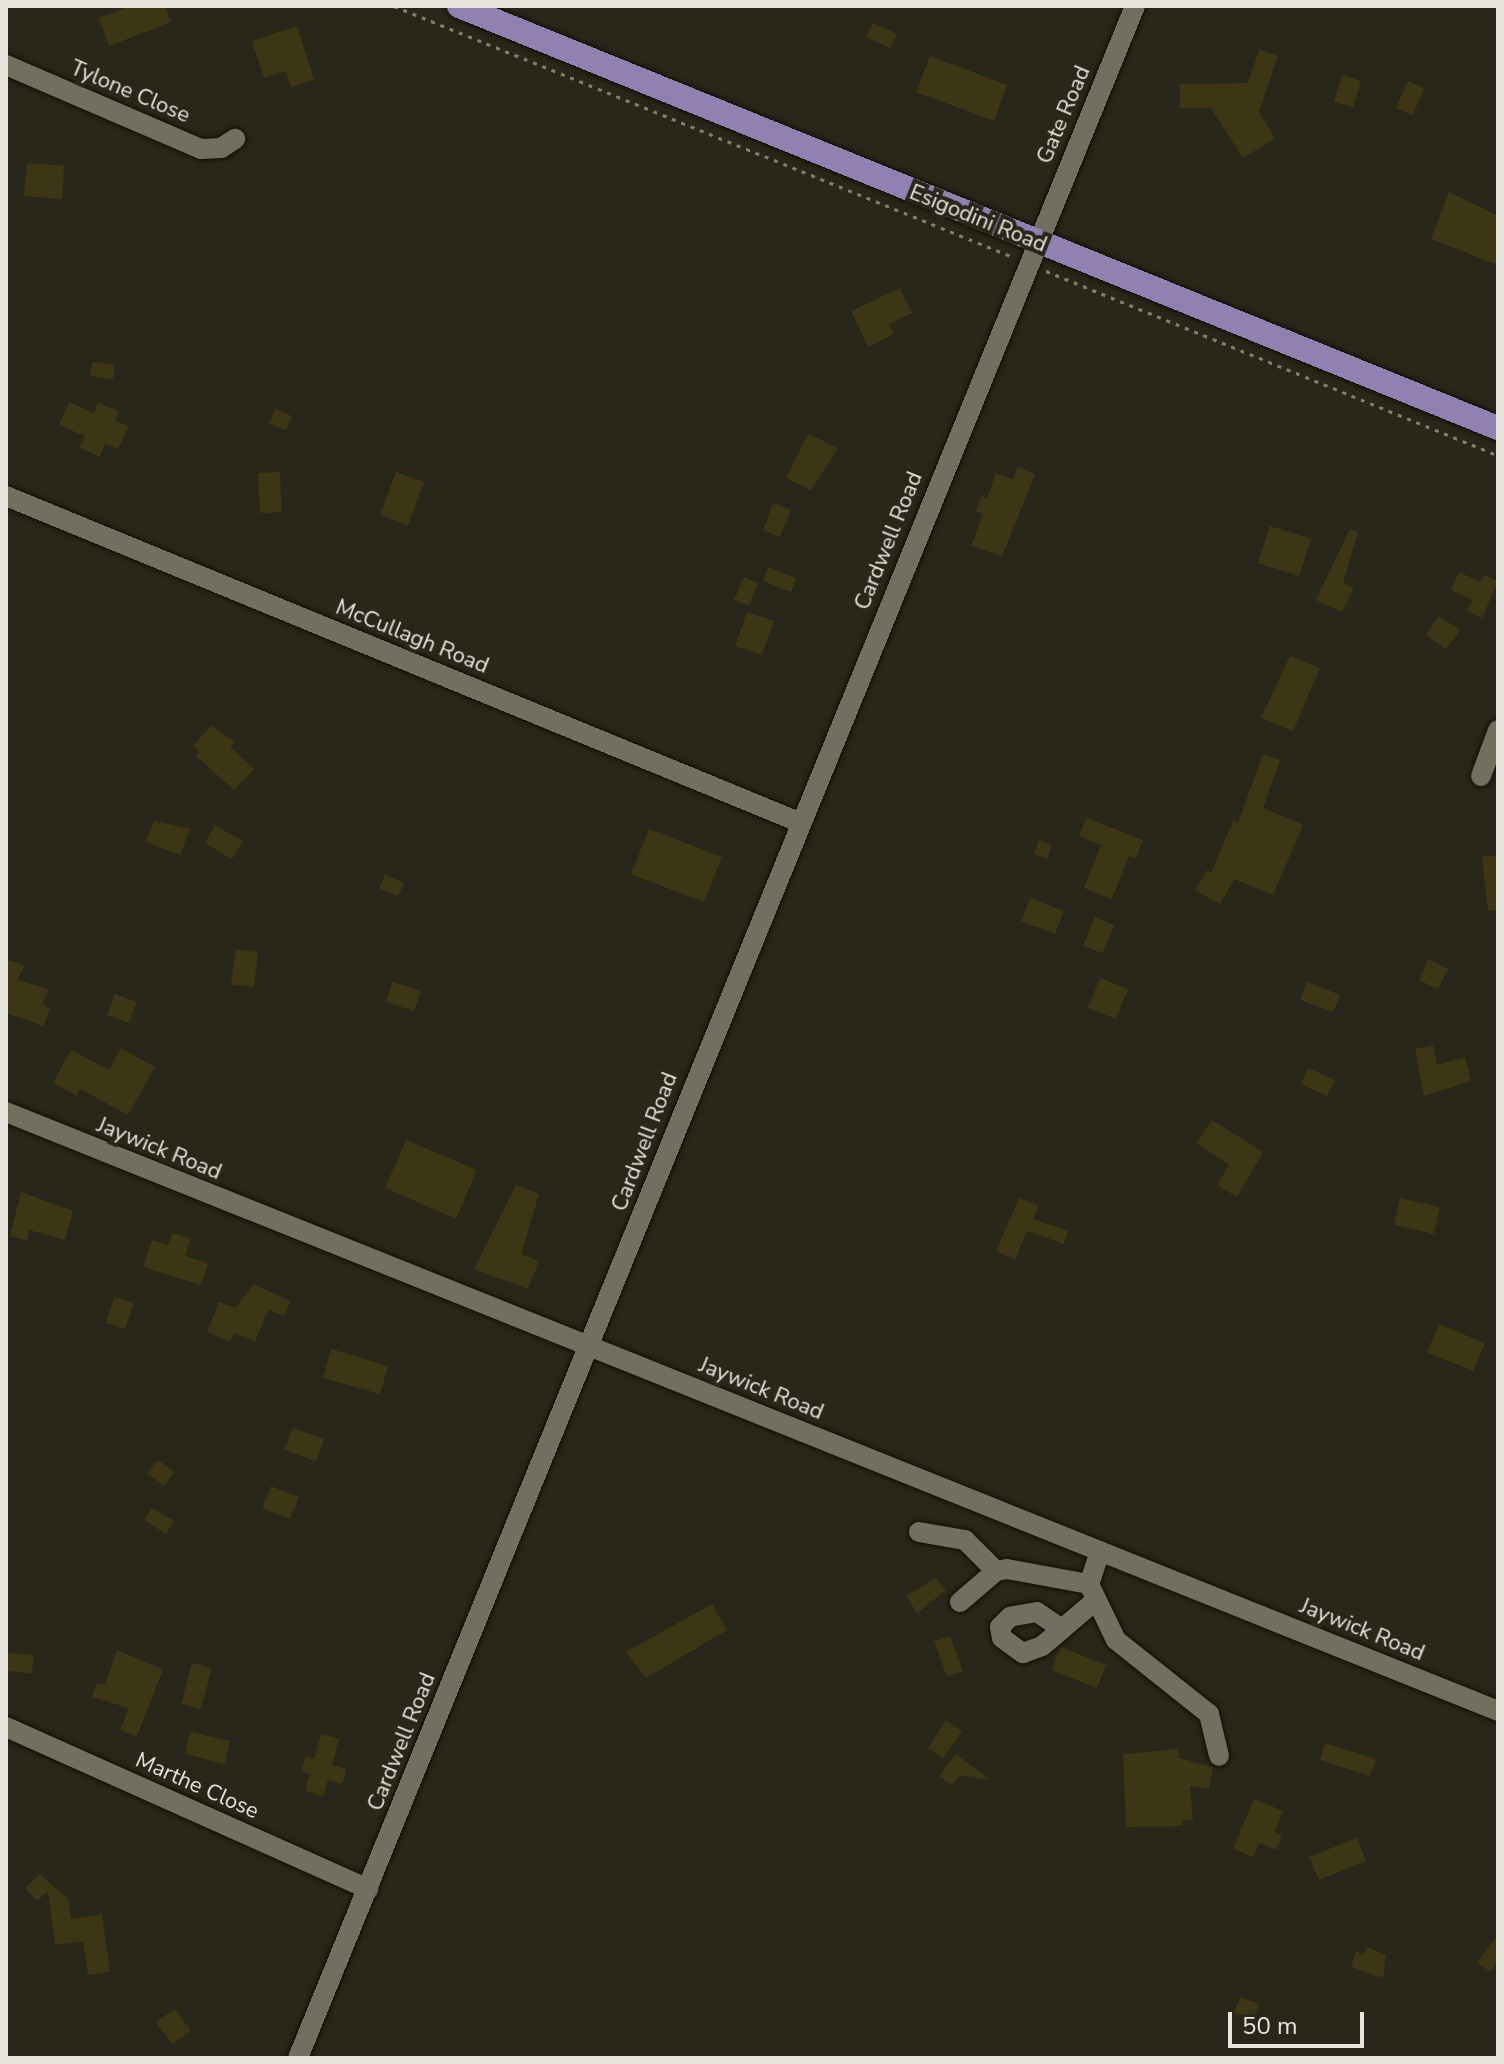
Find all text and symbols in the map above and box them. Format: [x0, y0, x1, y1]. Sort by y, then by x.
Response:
street label: Tylone Close [66, 55, 194, 129]
street label: Gate Road [1032, 62, 1096, 168]
street label: Esigodini Road [905, 179, 1051, 259]
street label: Cardwell Road [849, 468, 929, 614]
street label: McCullagh Road [332, 594, 492, 680]
street label: Cardwell Road [606, 1069, 684, 1215]
street label: Jaywick Road [93, 1112, 225, 1186]
street label: Jaywick Road [695, 1352, 827, 1426]
street label: Jaywick Road [1296, 1593, 1428, 1667]
street label: Cardwell Road [362, 1669, 442, 1815]
street label: Marthe Close [131, 1747, 263, 1825]
scale bar [1232, 1996, 1368, 2046]
text: 50 m [1242, 2010, 1298, 2042]

